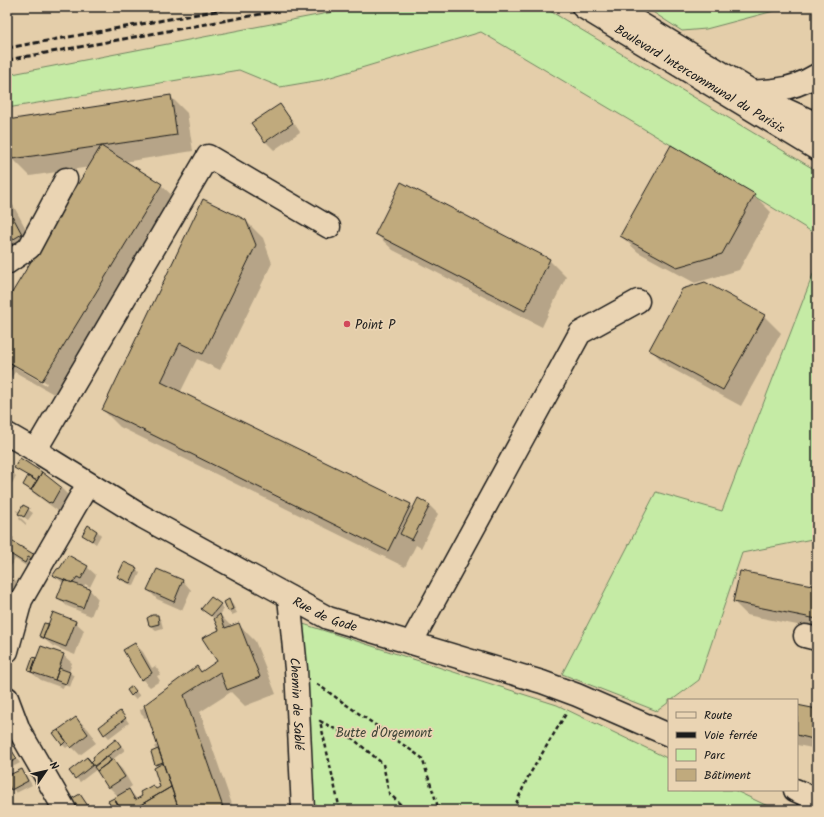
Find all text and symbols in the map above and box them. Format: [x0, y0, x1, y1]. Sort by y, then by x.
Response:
street label: Boulevard Intercommunal du Parisis [610, 19, 789, 139]
place label: Point P [355, 315, 396, 336]
marker: Point P [342, 319, 352, 329]
street label: Rue de Gode [288, 592, 360, 638]
street label: Chemin de Sablé [283, 657, 309, 752]
legend [668, 699, 798, 791]
text: Route [704, 706, 733, 725]
park label: Butte d'Orgemont [336, 723, 433, 744]
text: Voie ferrée [704, 726, 758, 745]
text: Parc [704, 746, 725, 765]
north arrow [26, 751, 66, 791]
text: N [44, 758, 63, 774]
text: Bâtiment [704, 766, 751, 785]

